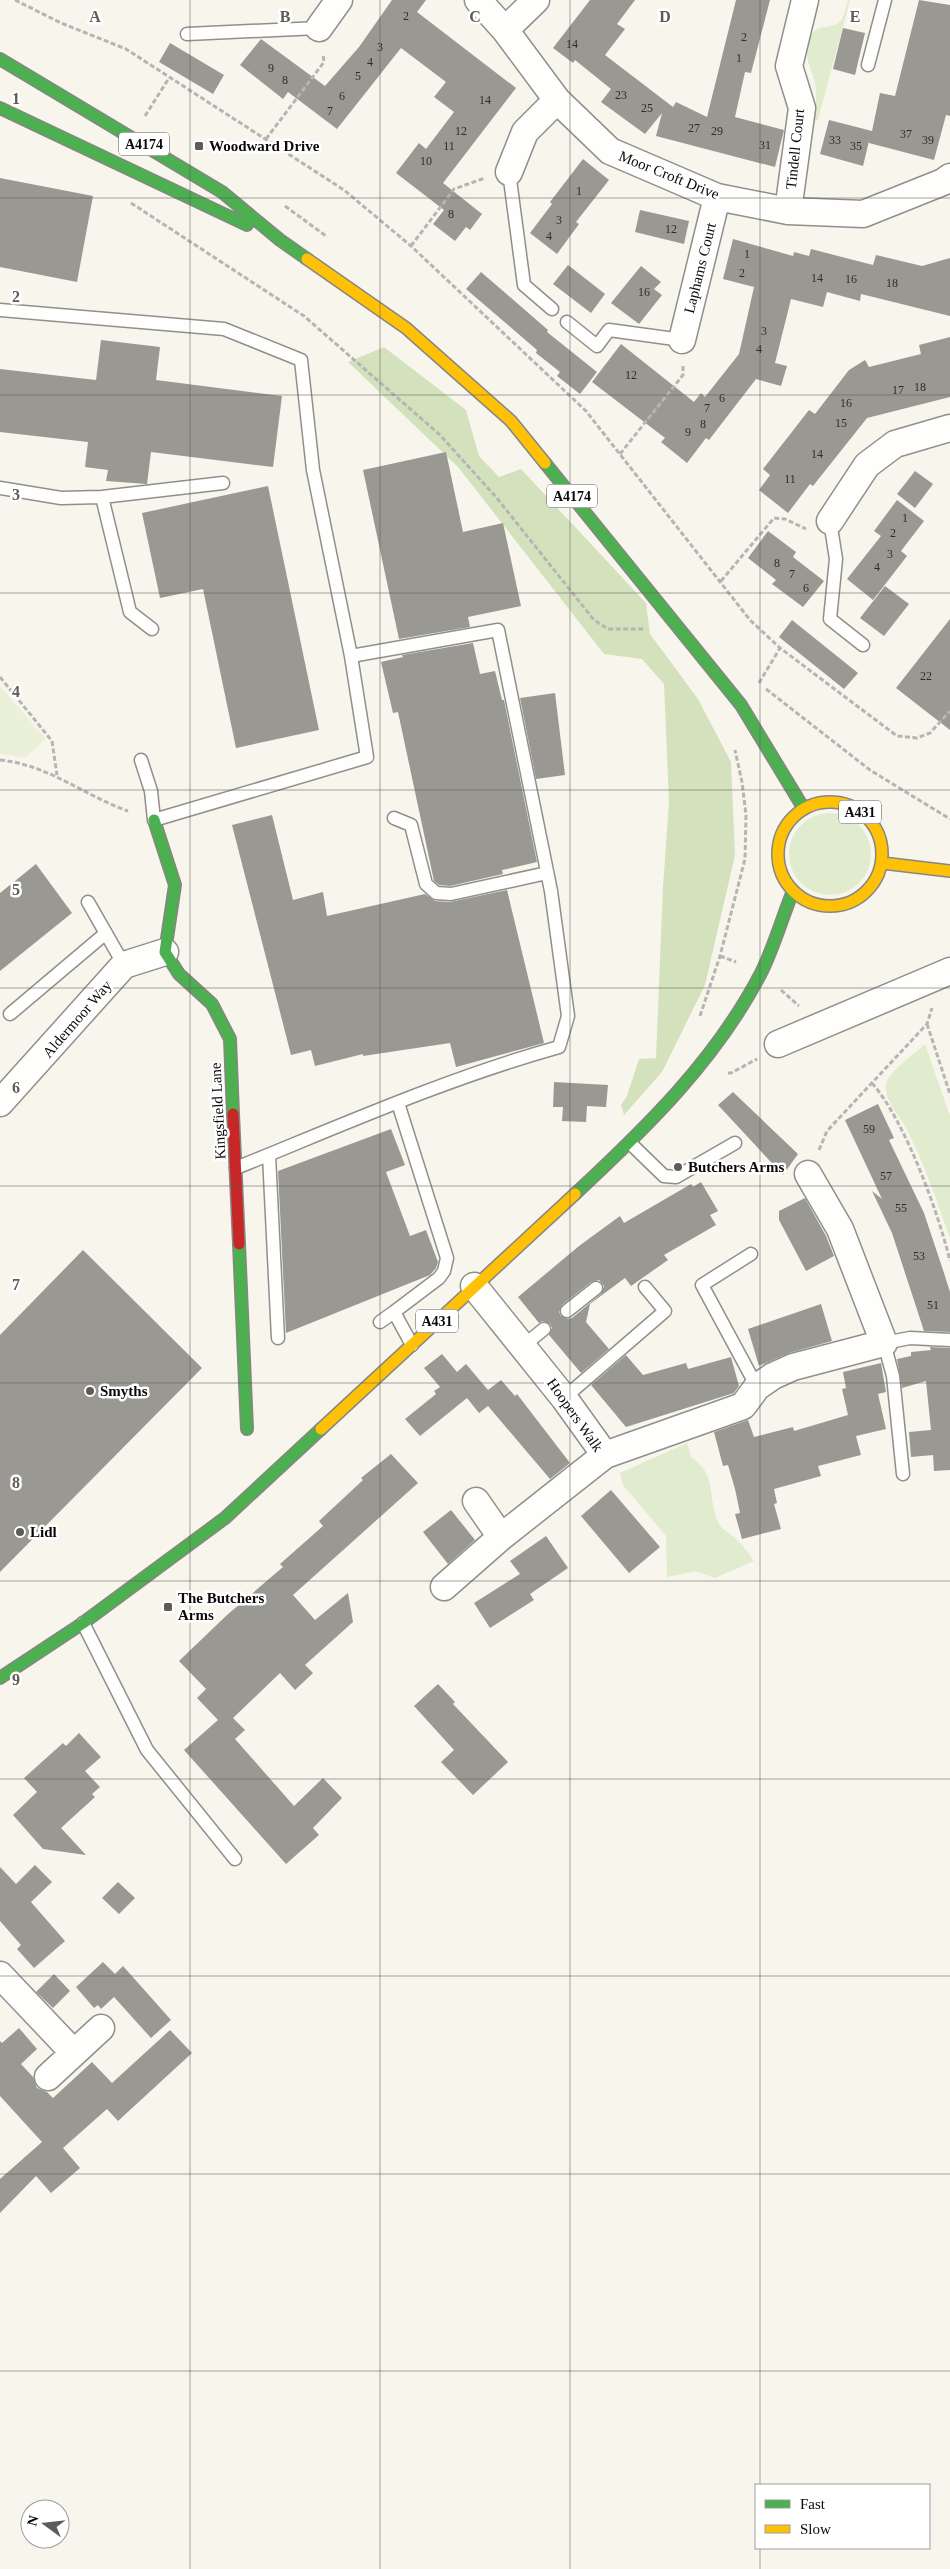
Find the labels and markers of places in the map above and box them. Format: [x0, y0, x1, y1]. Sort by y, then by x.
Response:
place label: Woodward Drive [209, 138, 320, 154]
marker: Woodward Drive [193, 140, 205, 152]
place label: Butchers Arms [688, 1159, 784, 1175]
marker: Butchers Arms [672, 1161, 684, 1173]
place label: Smyths [100, 1383, 148, 1399]
marker: Smyths [84, 1385, 96, 1397]
place label: Lidl [30, 1524, 57, 1540]
marker: Lidl [14, 1526, 26, 1538]
place label: The Butchers Arms [178, 1590, 264, 1623]
marker: The Butchers Arms [162, 1601, 174, 1613]

